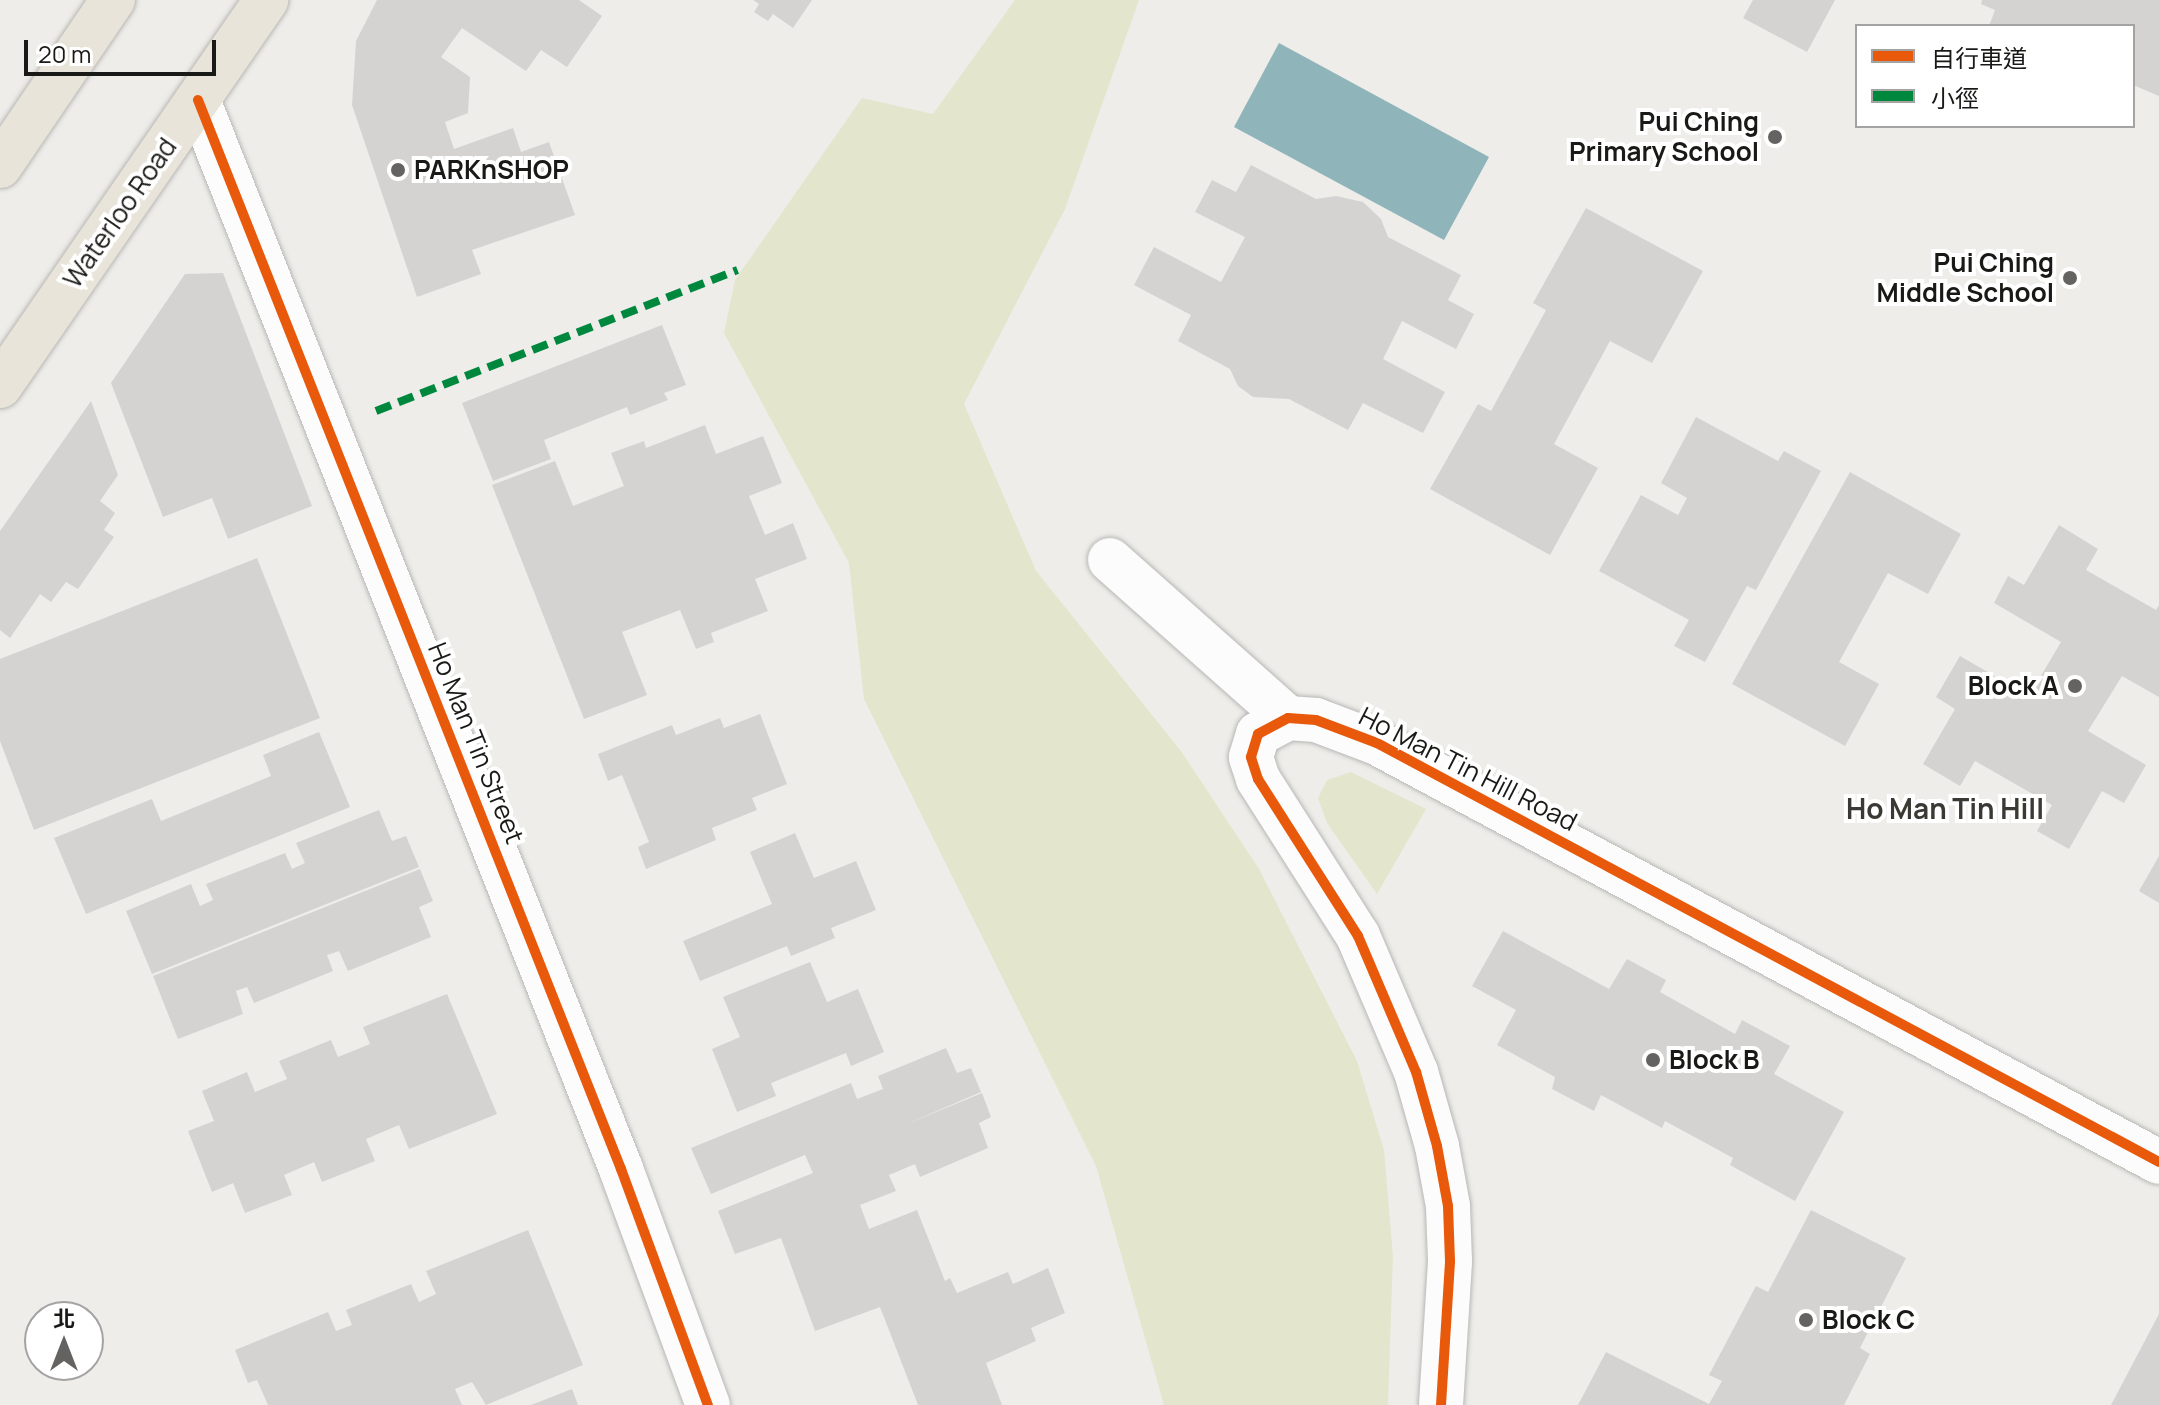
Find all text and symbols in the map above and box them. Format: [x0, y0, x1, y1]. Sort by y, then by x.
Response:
scale bar [28, 24, 220, 74]
legend [1855, 24, 2135, 128]
text: 20 m [38, 37, 91, 70]
text: 自行車道 [1931, 41, 2027, 74]
text: 小徑 [1931, 81, 1979, 114]
place label: Pui Ching Primary School [1569, 106, 1759, 168]
marker: Pui Ching Primary School [1766, 128, 1784, 146]
street label: Waterloo Road [57, 132, 183, 294]
place label: PARKnSHOP [414, 154, 569, 186]
marker: PARKnSHOP [389, 161, 407, 179]
place label: Pui Ching Middle School [1876, 247, 2054, 308]
marker: Pui Ching Middle School [2061, 269, 2079, 287]
street label: Ho Man Tin Street [421, 638, 531, 848]
place label: Block A [1968, 670, 2059, 702]
marker: Block A [2066, 677, 2084, 695]
street label: Ho Man Tin Hill Road [1354, 701, 1582, 837]
district label: Ho Man Tin Hill [1846, 791, 2044, 825]
place label: Block B [1669, 1044, 1759, 1076]
marker: Block B [1644, 1051, 1662, 1069]
north arrow [24, 1301, 104, 1381]
text: 北 [53, 1304, 75, 1334]
place label: Block C [1822, 1304, 1915, 1336]
marker: Block C [1797, 1311, 1815, 1329]

